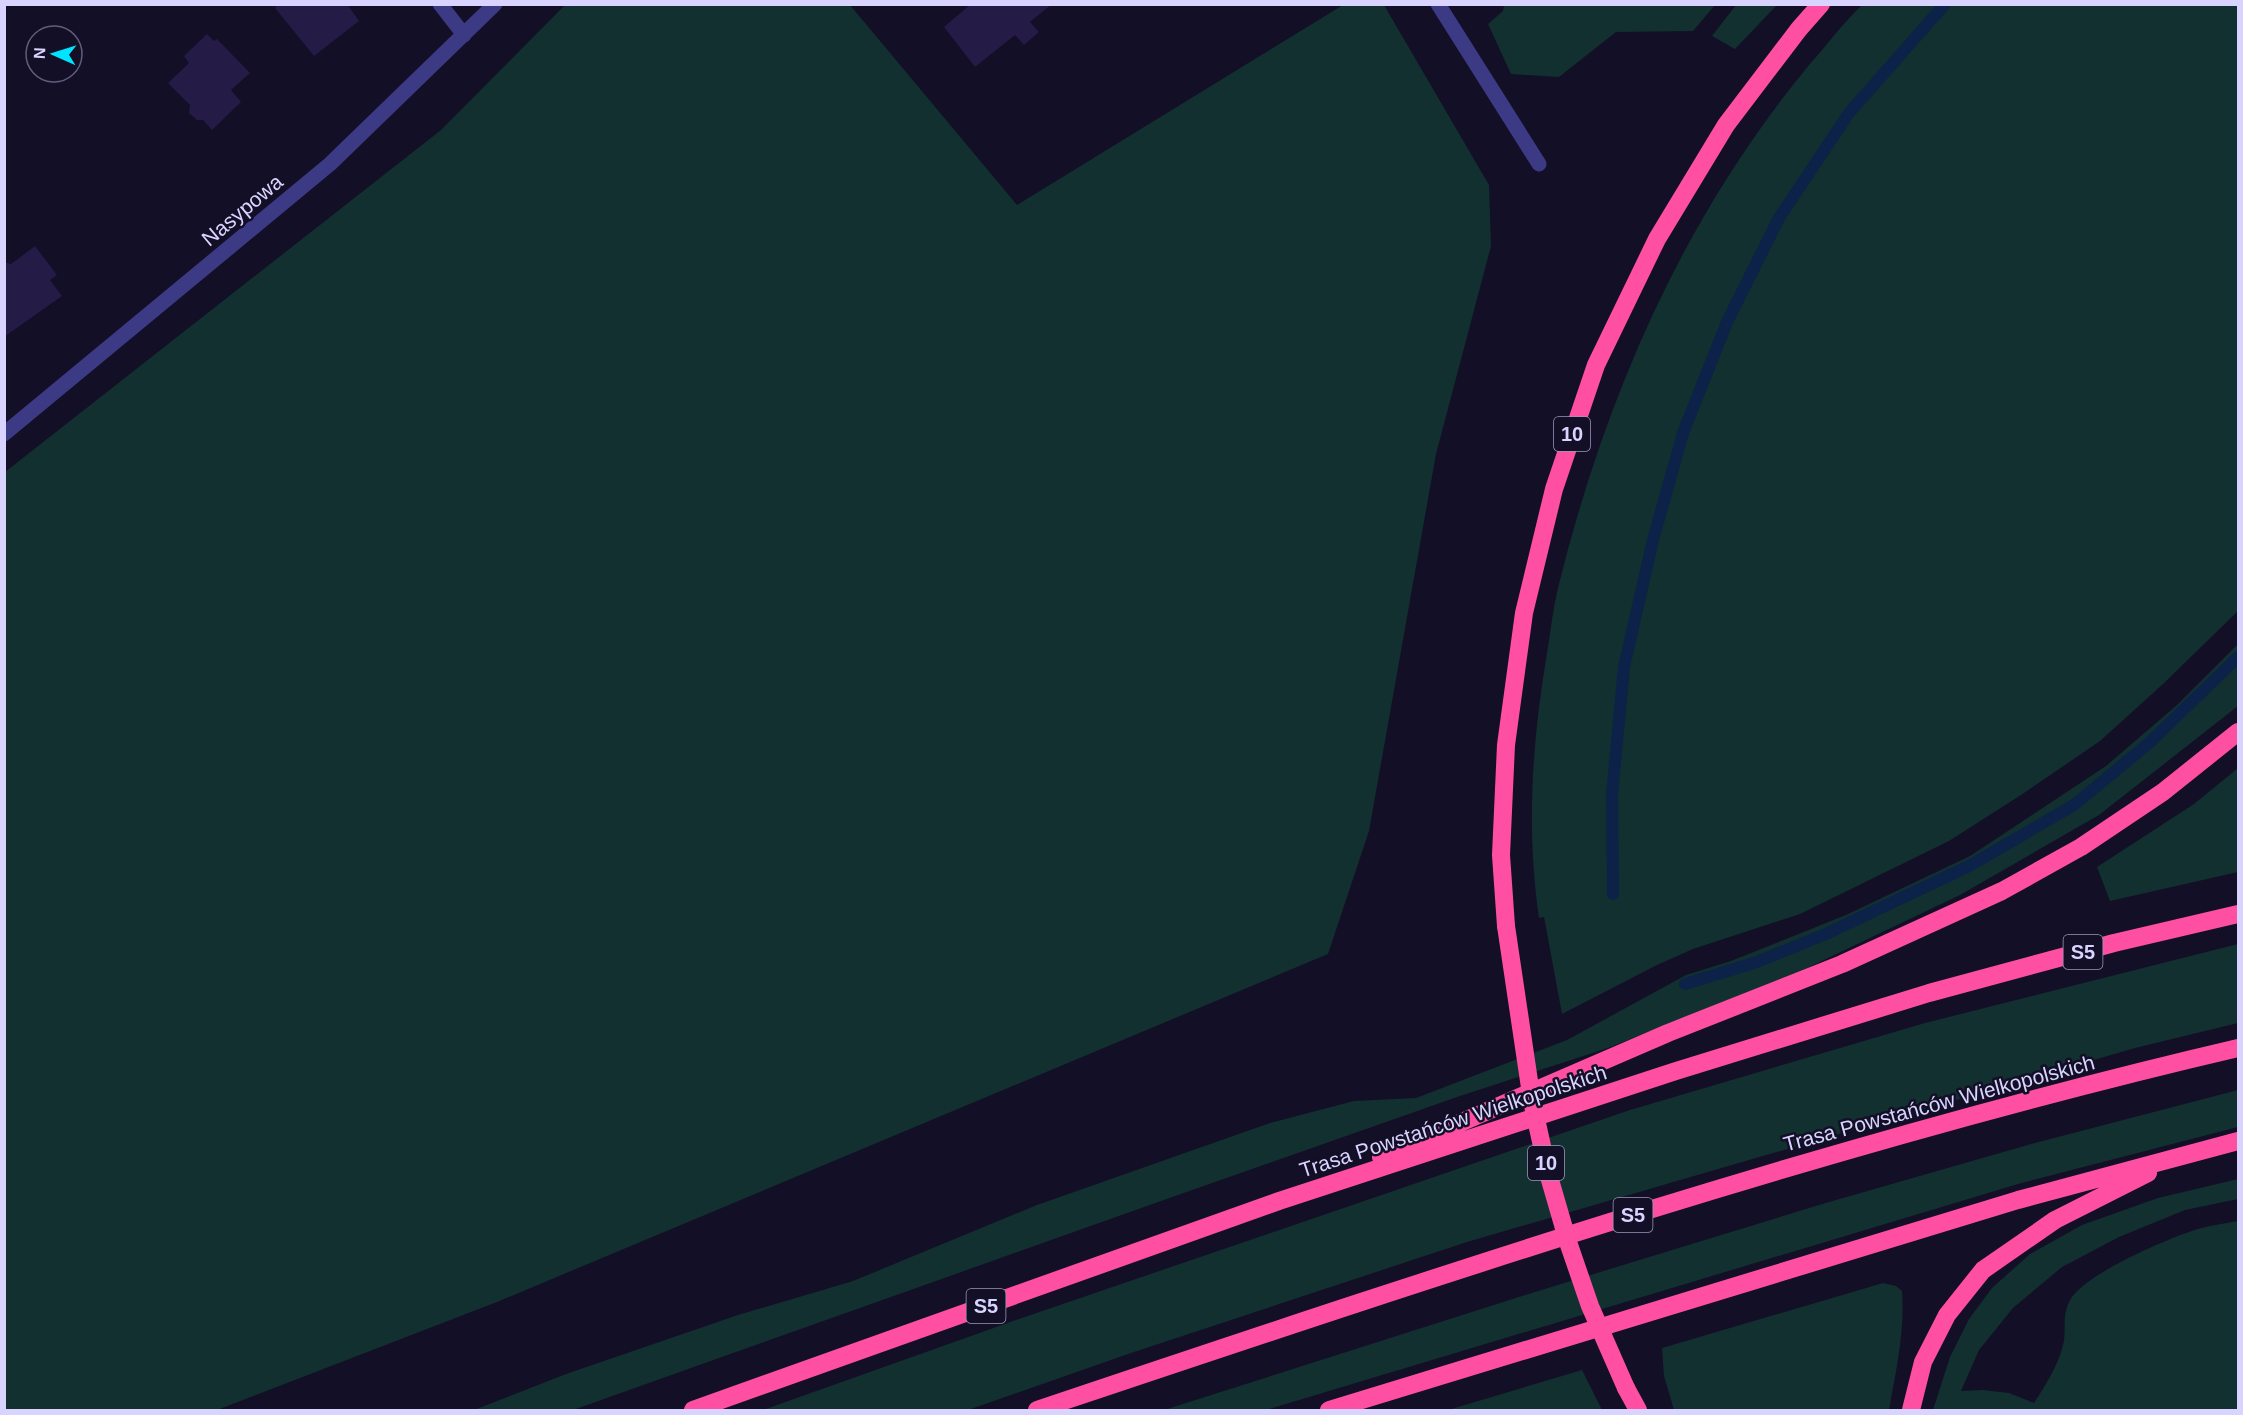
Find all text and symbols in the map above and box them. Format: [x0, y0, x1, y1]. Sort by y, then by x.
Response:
north arrow [24, 24, 84, 84]
text: N [31, 47, 48, 59]
street label: Nasypowa [197, 169, 287, 250]
road number: 10 [1554, 417, 1590, 451]
road number: S5 [2064, 935, 2102, 969]
street label: Trasa Powstańców Wielkopolskich [1781, 1050, 2097, 1156]
street label: Trasa Powstańców Wielkopolskich [1297, 1060, 1609, 1182]
road number: 10 [1528, 1146, 1564, 1180]
road number: S5 [1614, 1198, 1652, 1232]
road number: S5 [966, 1289, 1006, 1323]

